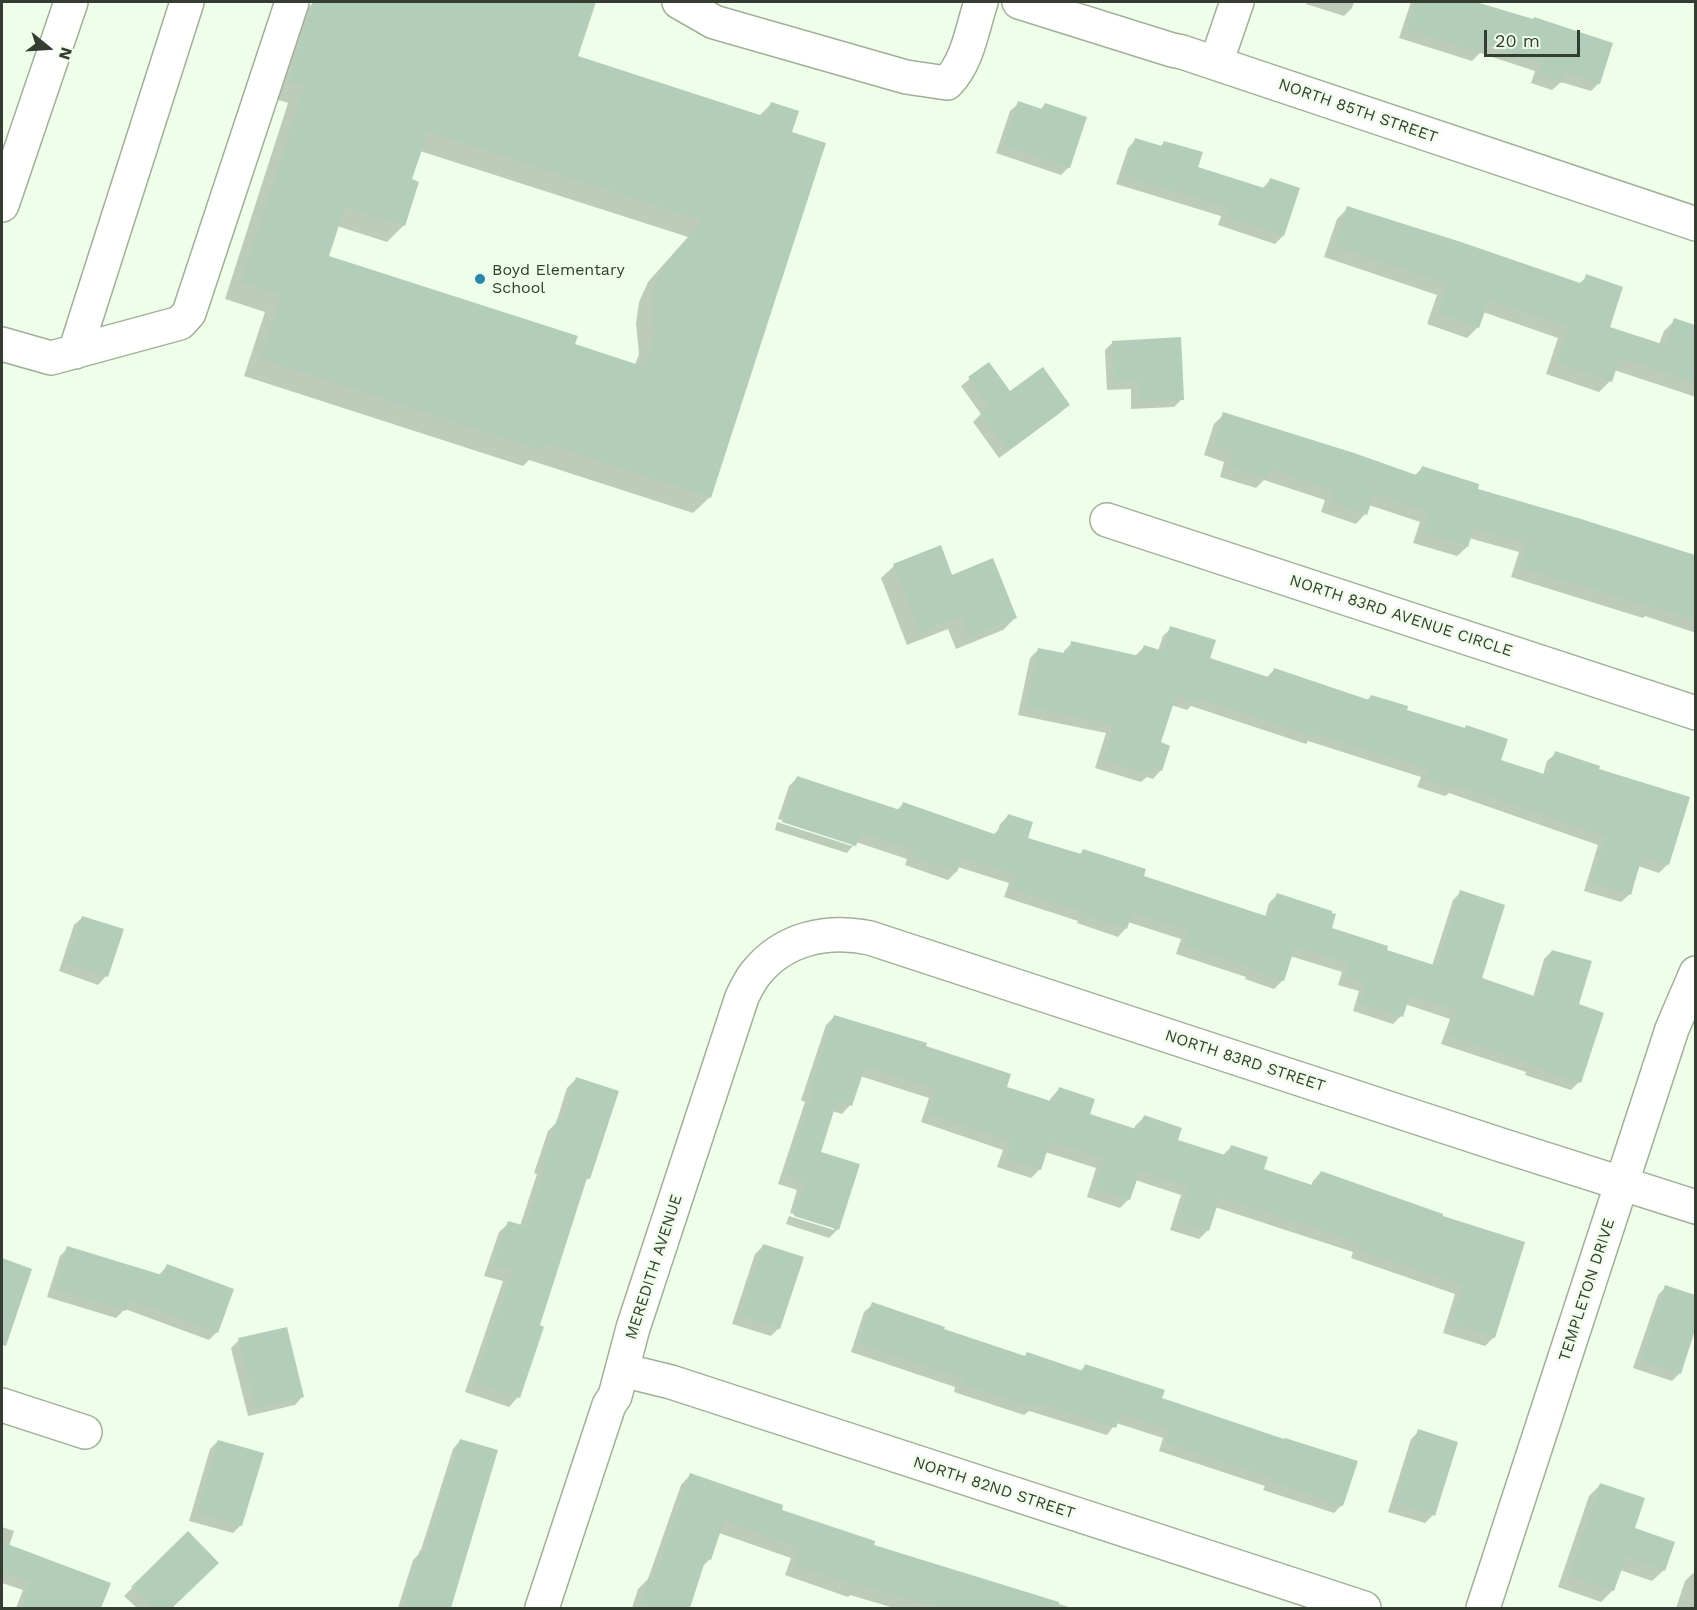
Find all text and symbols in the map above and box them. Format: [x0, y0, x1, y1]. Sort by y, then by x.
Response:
north arrow [18, 18, 78, 78]
scale bar [1487, 18, 1583, 56]
text: 20 m [1495, 30, 1540, 51]
text: N [55, 45, 76, 62]
street label: NORTH 85TH STREET [1276, 75, 1440, 147]
place label: Boyd Elementary School [492, 260, 625, 298]
marker: Boyd Elementary School [473, 272, 487, 286]
street label: NORTH 83RD AVENUE CIRCLE [1287, 571, 1515, 661]
street label: NORTH 83RD STREET [1162, 1026, 1328, 1096]
street label: MEREDITH AVENUE [621, 1192, 687, 1342]
street label: TEMPLETON DRIVE [1555, 1216, 1619, 1364]
street label: NORTH 82ND STREET [911, 1453, 1077, 1523]

